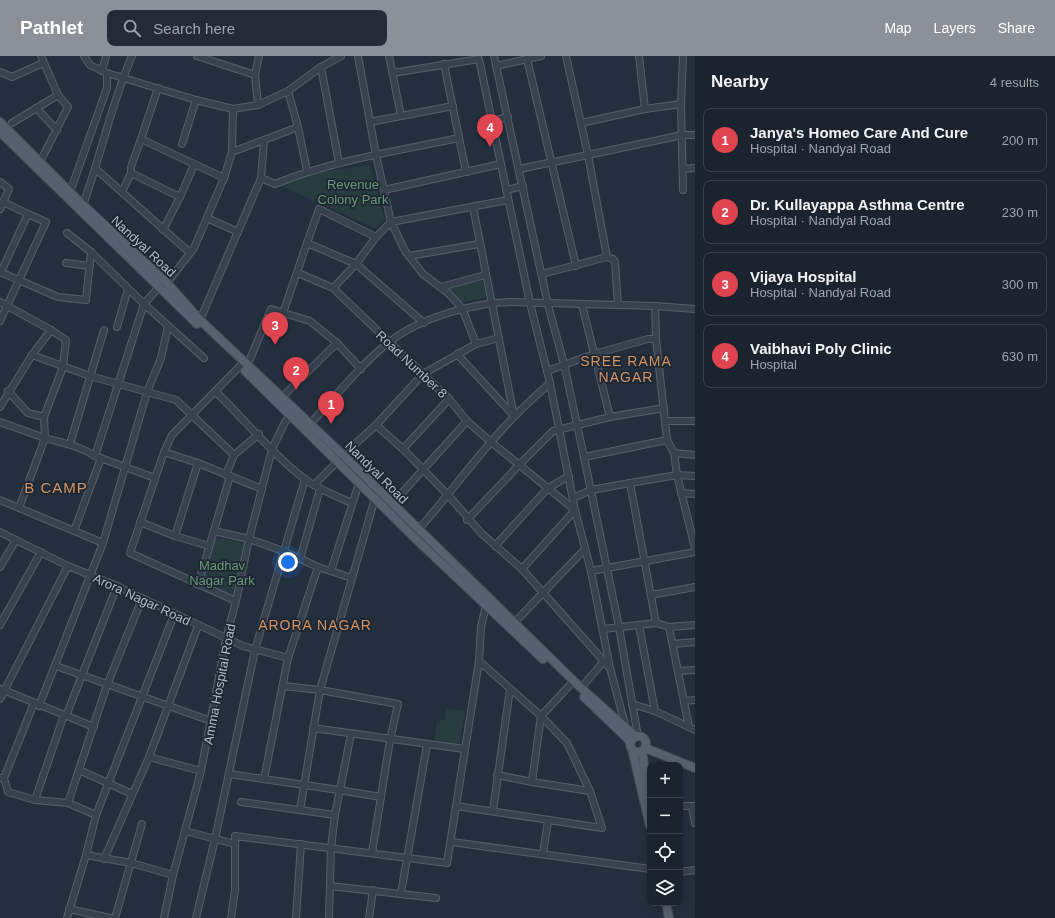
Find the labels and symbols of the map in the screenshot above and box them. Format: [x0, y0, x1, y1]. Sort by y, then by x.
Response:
pin: 4 [477, 114, 503, 147]
park label: Revenue Colony Park [318, 177, 389, 207]
street label: Nandyal Road [108, 213, 179, 280]
pin: 3 [262, 312, 288, 345]
street label: Road Number 8 [373, 328, 450, 401]
district label: SREE RAMA NAGAR [580, 353, 672, 385]
pin: 2 [283, 357, 309, 390]
pin: 1 [318, 391, 344, 424]
street label: Nandyal Road [342, 438, 411, 507]
district label: B CAMP [24, 479, 88, 496]
your location [278, 552, 298, 572]
park label: Madhav Nagar Park [189, 558, 255, 588]
street label: Arora Nagar Road [91, 570, 193, 629]
district label: ARORA NAGAR [258, 617, 372, 633]
street label: Amma Hospital Road [200, 622, 239, 746]

